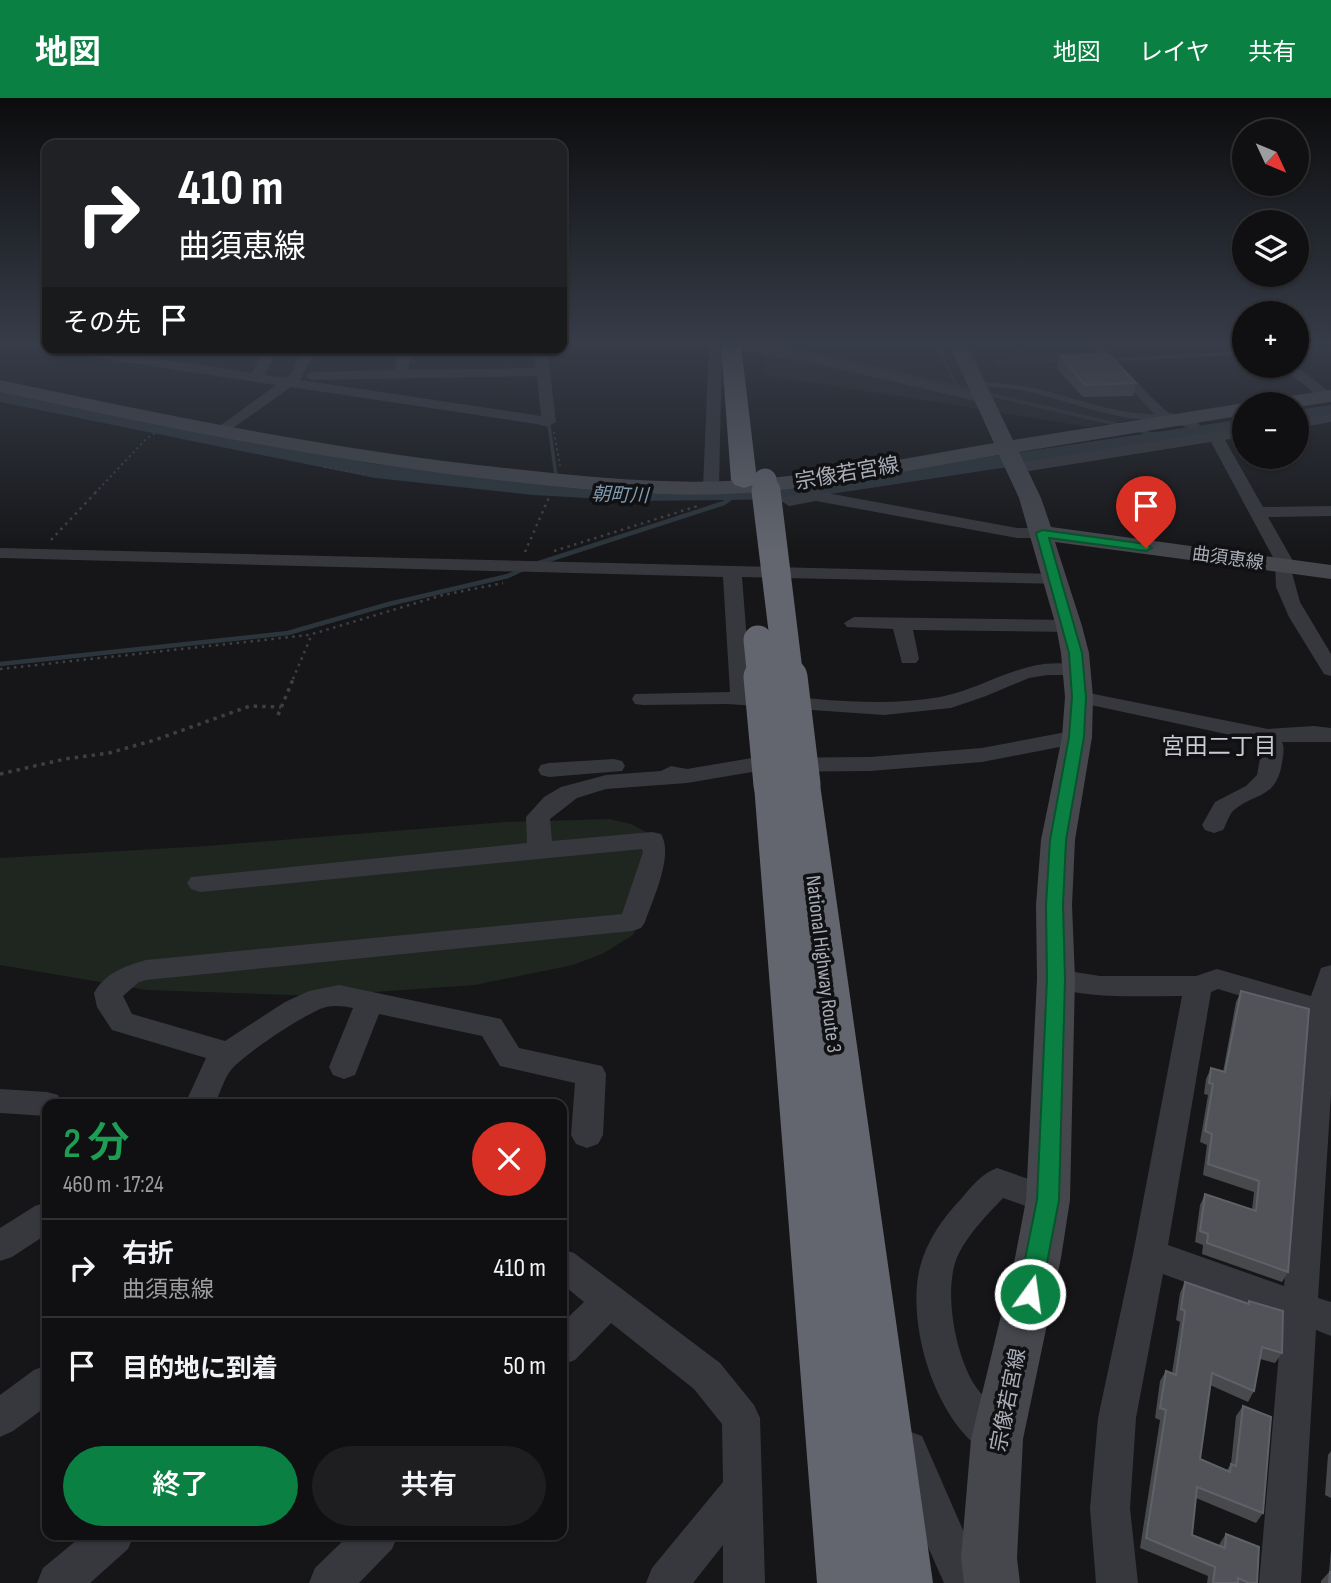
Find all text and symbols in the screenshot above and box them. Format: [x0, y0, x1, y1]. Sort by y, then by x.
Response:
text: 地図 [35, 33, 101, 73]
text: 地図 [1053, 38, 1101, 67]
text: レイヤ [1139, 38, 1210, 67]
text: 共有 [1248, 38, 1296, 67]
north arrow [1232, 119, 1309, 196]
map controls [1232, 119, 1309, 469]
text: 410 m [178, 160, 284, 219]
icon: right [63, 168, 154, 259]
button: layers [1232, 210, 1309, 287]
text: 曲須恵線 [178, 228, 306, 267]
icon: arrive [155, 301, 193, 339]
button: + [1232, 301, 1309, 378]
text: その先 [63, 308, 141, 339]
button: − [1232, 392, 1309, 469]
street label: 宗像若宮線 [793, 452, 901, 495]
pin [1116, 476, 1176, 548]
water label: 朝町川 [591, 483, 651, 508]
icon: arrive [1127, 487, 1165, 525]
street label: 曲須恵線 [1191, 543, 1265, 574]
district label: 宮田二丁目 [1162, 733, 1277, 761]
street label: National Highway Route 3 [800, 874, 847, 1054]
text: 2 分 [63, 1119, 130, 1170]
button: close [472, 1122, 546, 1196]
text: 460 m · 17:24 [63, 1171, 164, 1199]
text: 右折 [122, 1239, 174, 1270]
icon: right [63, 1249, 101, 1287]
text: 410 m [494, 1253, 546, 1284]
position arrow [993, 1257, 1067, 1331]
text: 曲須恵線 [122, 1276, 214, 1304]
street label: 宗像若宮線 [986, 1346, 1031, 1454]
icon: arrive [63, 1347, 101, 1385]
text: 50 m [503, 1351, 546, 1382]
text: 目的地に到着 [122, 1354, 278, 1385]
button: 終了 [63, 1446, 298, 1526]
button: 共有 [312, 1446, 546, 1526]

